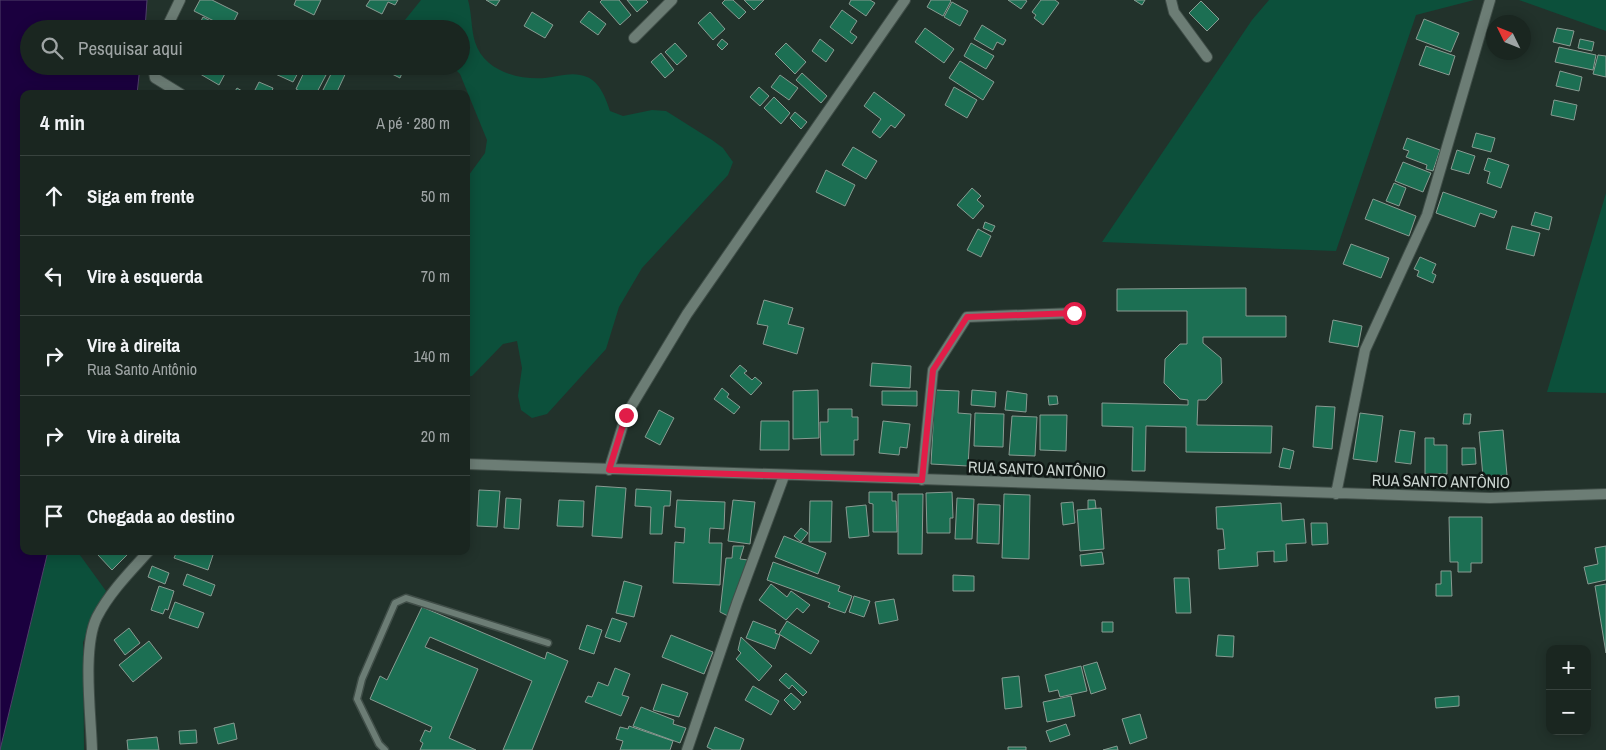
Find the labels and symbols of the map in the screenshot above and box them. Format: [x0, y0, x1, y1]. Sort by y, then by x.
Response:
north arrow [1486, 15, 1531, 60]
route start [1063, 302, 1086, 325]
route end [615, 404, 638, 427]
street label: RUA SANTO ANTÔNIO [968, 456, 1106, 482]
street label: RUA SANTO ANTÔNIO [1372, 469, 1510, 493]

